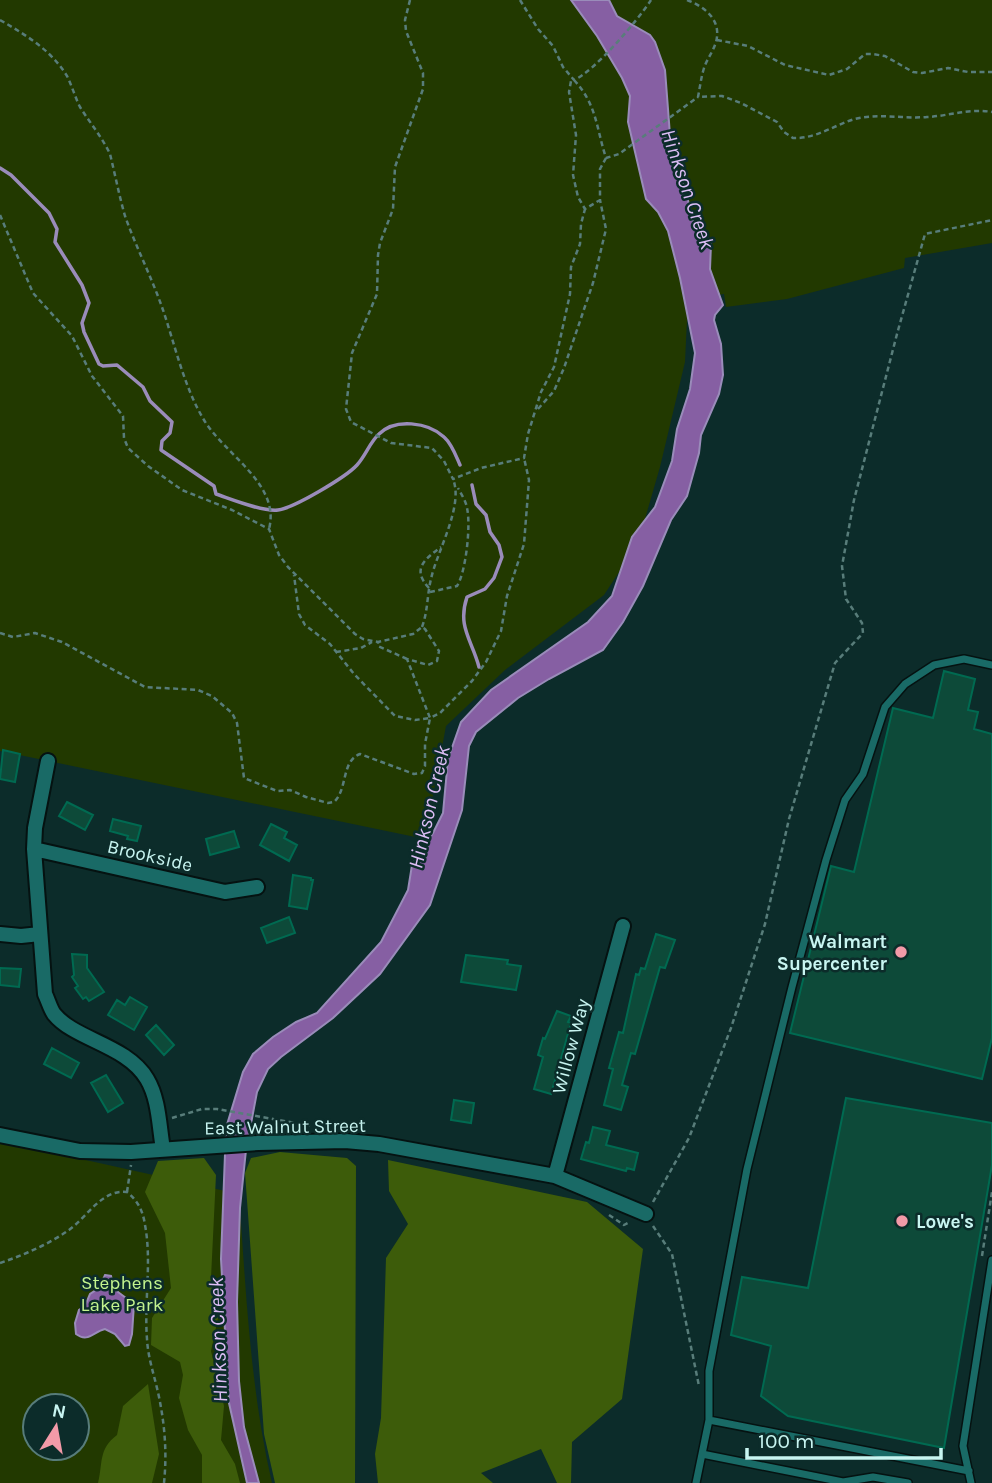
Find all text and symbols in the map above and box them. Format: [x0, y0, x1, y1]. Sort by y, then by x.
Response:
water label: Hinkson Creek [656, 126, 720, 253]
water label: Hinkson Creek [403, 743, 455, 871]
street label: Brookside [105, 835, 195, 876]
place label: Walmart Supercenter [777, 931, 888, 975]
marker: Walmart Supercenter [893, 944, 909, 960]
street label: Willow Way [548, 996, 594, 1096]
street label: East Walnut Street [204, 1115, 366, 1139]
place label: Lowe's [916, 1211, 974, 1233]
marker: Lowe's [894, 1213, 910, 1229]
park label: Stephens Lake Park [81, 1272, 164, 1316]
water label: Hinkson Creek [204, 1277, 232, 1403]
north arrow [21, 1392, 91, 1462]
text: N [50, 1399, 68, 1423]
scale bar [747, 1416, 941, 1460]
text: 100 m [758, 1429, 815, 1453]

